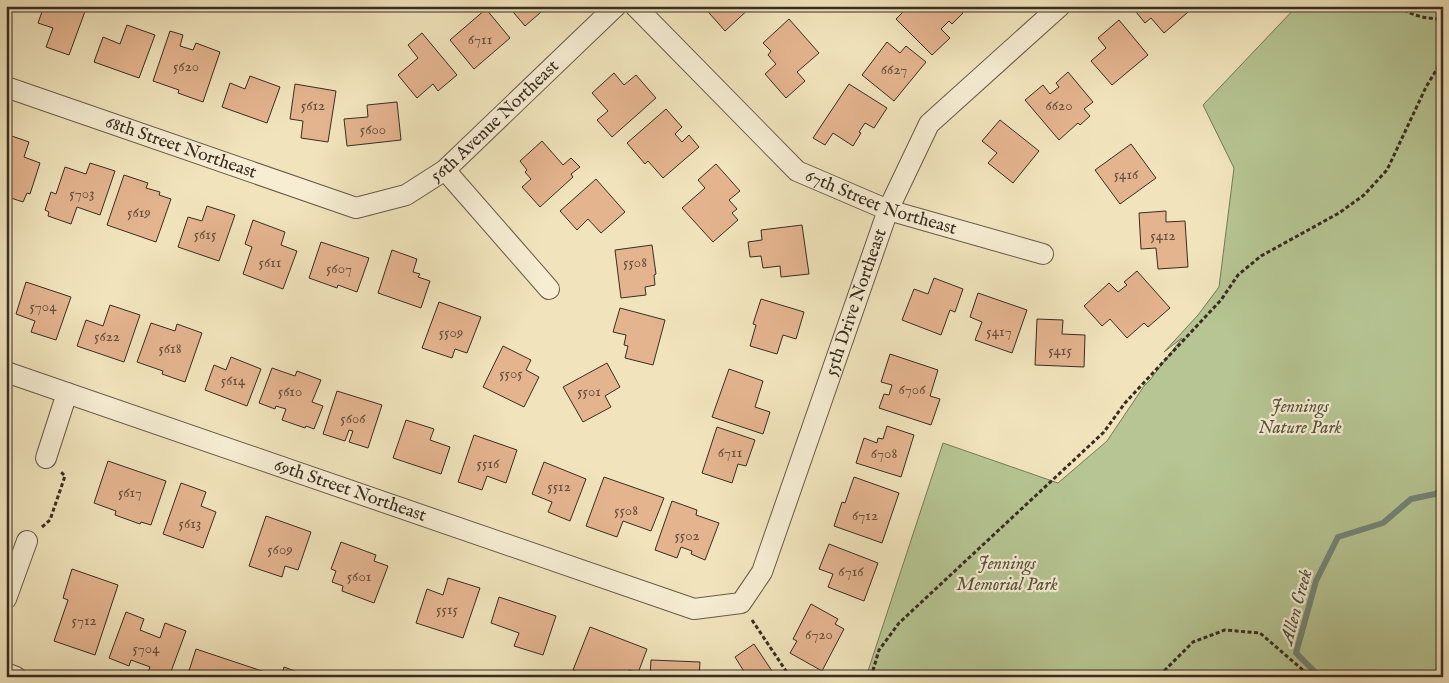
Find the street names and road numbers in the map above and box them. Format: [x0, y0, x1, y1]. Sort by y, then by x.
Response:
street label: 56th Avenue Northeast [427, 55, 564, 188]
street label: 68th Street Northeast [102, 111, 260, 184]
street label: 67th Street Northeast [801, 164, 959, 240]
street label: 55th Drive Northeast [820, 226, 892, 379]
street label: 69th Street Northeast [271, 454, 429, 527]

